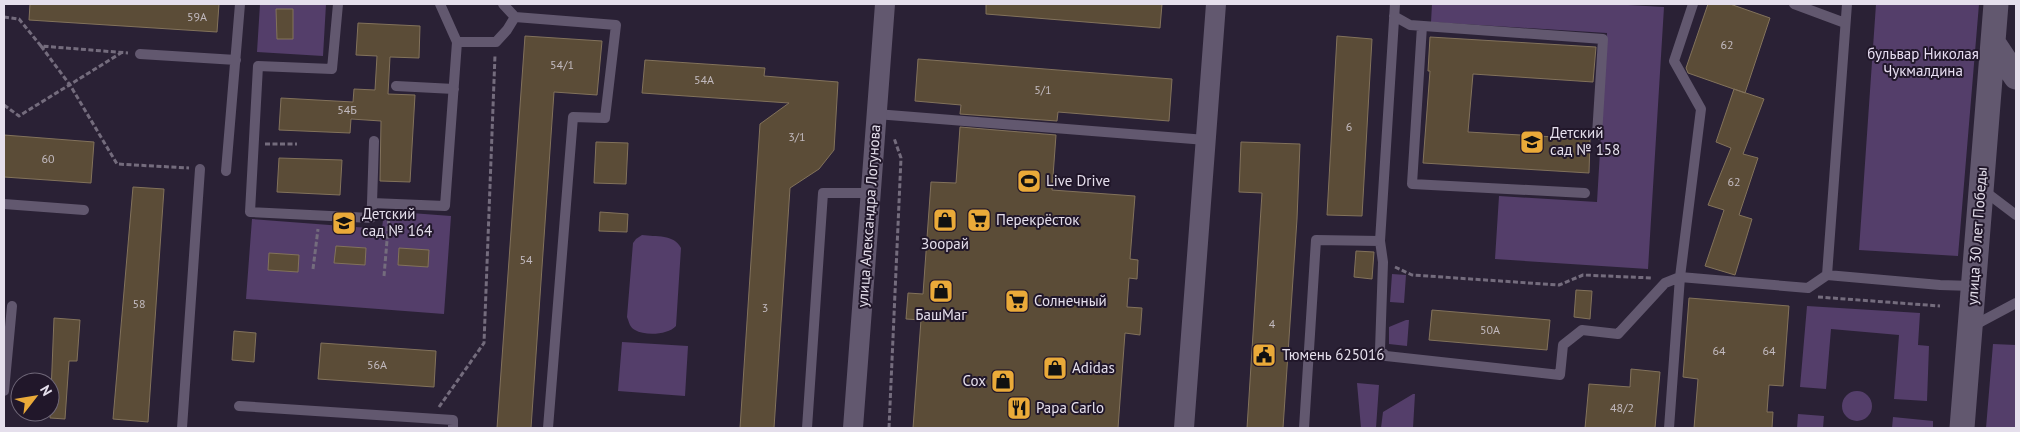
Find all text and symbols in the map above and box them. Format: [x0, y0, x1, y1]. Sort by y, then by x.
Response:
house number: 59А [187, 9, 207, 24]
house number: 62 [1720, 37, 1734, 52]
park label: бульвар Николая Чукмалдина [1867, 44, 1979, 80]
house number: 54/1 [550, 57, 574, 72]
house number: 54А [694, 72, 714, 87]
house number: 5/1 [1034, 82, 1052, 97]
house number: 54Б [337, 102, 357, 117]
house number: 6 [1346, 119, 1352, 134]
place label: Детский сад № 158 [1550, 123, 1620, 159]
street label: улица Александра Логунова [853, 124, 884, 308]
house number: 3/1 [788, 129, 806, 144]
school or university icon: Детский сад № 158 [1519, 129, 1545, 155]
house number: 60 [41, 151, 55, 166]
street label: улица 30 лет Победы [1962, 166, 1991, 306]
sports icon: Live Drive [1016, 168, 1042, 194]
place label: Live Drive [1046, 171, 1110, 190]
house number: 62 [1727, 174, 1741, 189]
place label: Детский сад № 164 [362, 204, 432, 240]
shop icon: Зоорай [932, 207, 958, 233]
supermarket icon: Перекрёсток [966, 207, 992, 233]
school or university icon: Детский сад № 164 [331, 210, 357, 236]
place label: Перекрёсток [996, 210, 1080, 229]
place label: Зоорай [921, 234, 969, 253]
house number: 54 [519, 252, 533, 267]
shop icon: БашМаг [928, 278, 954, 304]
supermarket icon: Солнечный [1004, 288, 1030, 314]
place label: Солнечный [1034, 291, 1107, 310]
house number: 58 [132, 296, 146, 311]
house number: 3 [762, 300, 768, 315]
place label: БашМаг [915, 305, 967, 324]
house number: 4 [1269, 316, 1276, 331]
house number: 50А [1480, 322, 1500, 337]
public building icon: Тюмень 625016 [1251, 342, 1277, 368]
house number: 64 [1712, 343, 1726, 358]
house number: 64 [1762, 343, 1776, 358]
place label: Тюмень 625016 [1282, 345, 1384, 364]
shop icon: Adidas [1042, 355, 1068, 381]
house number: 56А [367, 357, 387, 372]
place label: Adidas [1072, 358, 1115, 377]
shop icon: Cox [990, 368, 1016, 394]
place label: Cox [963, 371, 986, 390]
north arrow [10, 372, 60, 422]
text: N [36, 382, 56, 399]
restaurant icon: Papa Carlo [1006, 395, 1032, 421]
place label: Papa Carlo [1036, 398, 1104, 417]
house number: 48/2 [1610, 400, 1634, 415]

